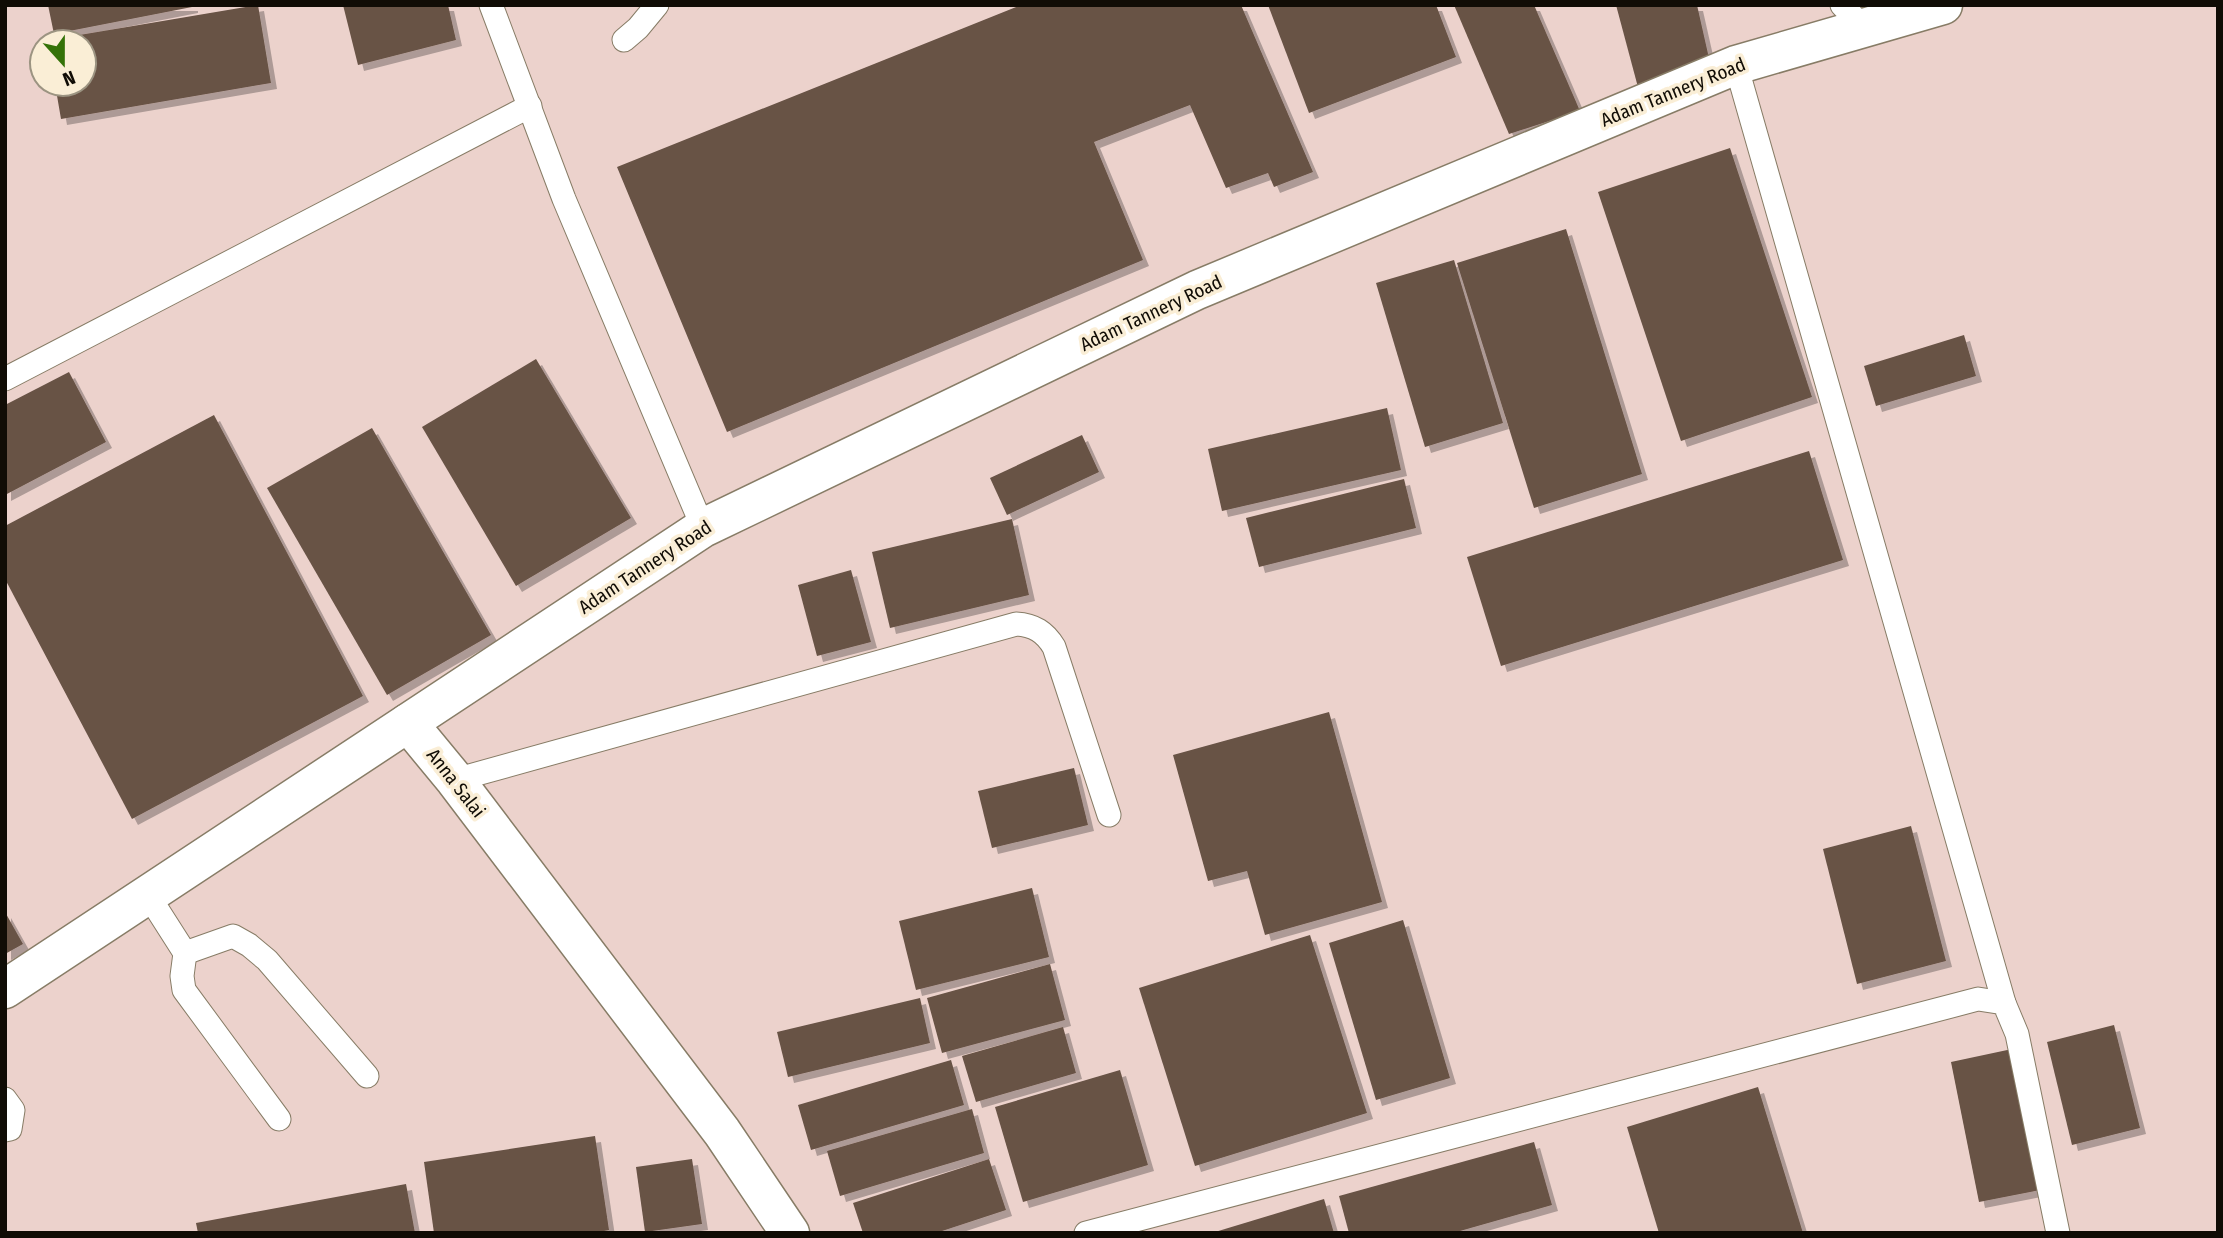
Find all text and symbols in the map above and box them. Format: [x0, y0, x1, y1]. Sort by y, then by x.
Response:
north arrow [28, 28, 98, 98]
street label: Adam Tannery Road [1597, 52, 1749, 132]
text: N [59, 66, 78, 91]
street label: Adam Tannery Road [1076, 270, 1226, 356]
street label: Adam Tannery Road [574, 515, 716, 619]
street label: Anna Salai [422, 744, 490, 822]

